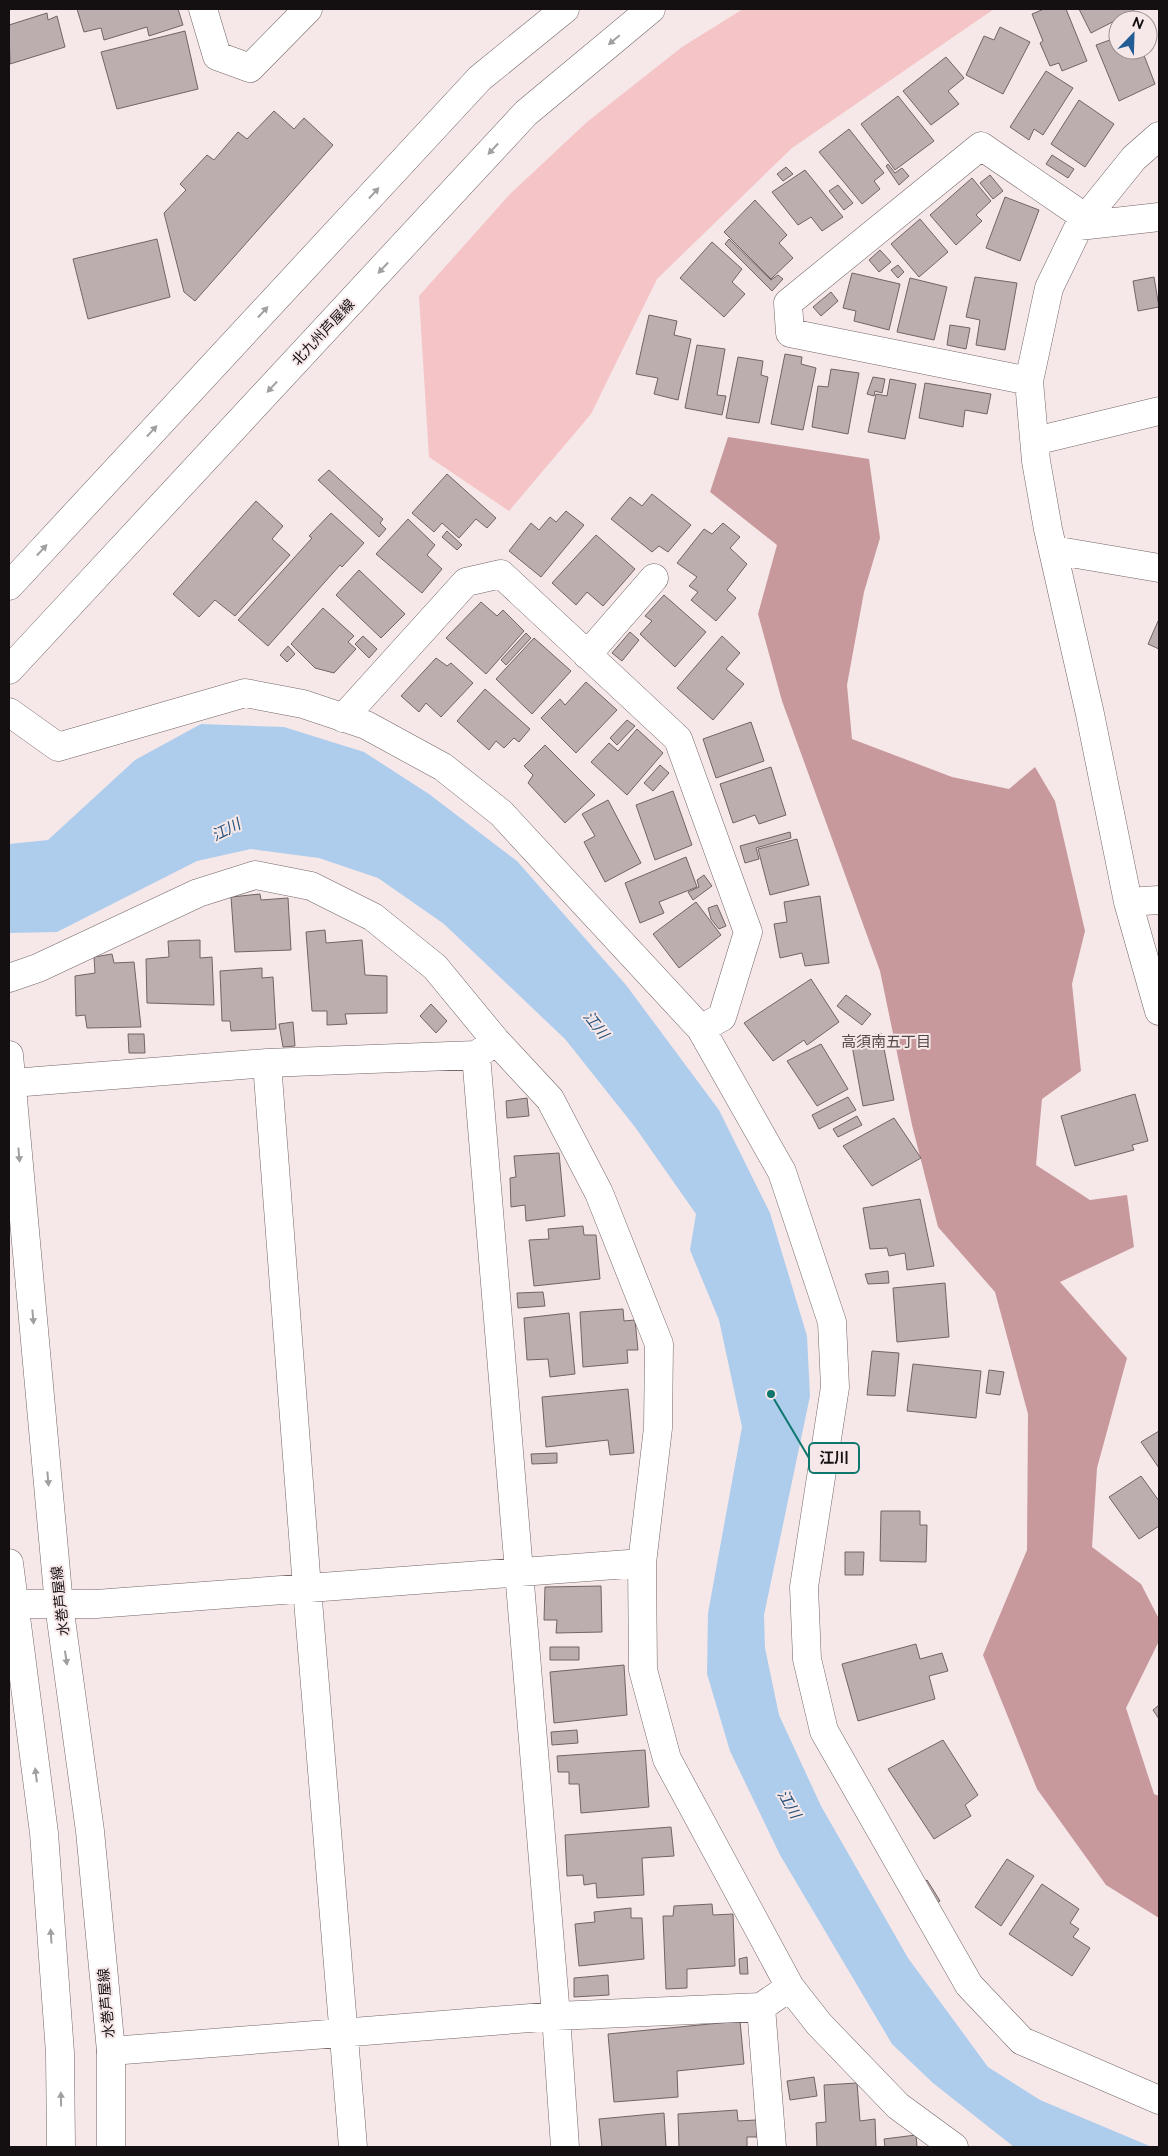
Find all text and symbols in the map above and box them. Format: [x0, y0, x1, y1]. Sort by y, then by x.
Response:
north arrow [1108, 10, 1158, 60]
text: N [1130, 14, 1146, 32]
one-way arrow [608, 34, 620, 45]
one-way arrow [487, 142, 499, 154]
one-way arrow [368, 187, 380, 199]
one-way arrow [377, 261, 389, 273]
street label: 北九州芦屋線 [289, 296, 357, 368]
one-way arrow [257, 306, 269, 318]
one-way arrow [266, 380, 278, 392]
one-way arrow [147, 424, 158, 437]
one-way arrow [36, 544, 48, 556]
water label: 江川 [209, 814, 245, 845]
water label: 江川 [580, 1008, 614, 1044]
district label: 高須南五丁目 [841, 1033, 931, 1051]
one-way arrow [15, 1148, 23, 1164]
one-way arrow [30, 1309, 38, 1325]
callout: 江川 [809, 1443, 859, 1473]
text: 江川 [819, 1449, 849, 1467]
one-way arrow [44, 1471, 52, 1487]
street label: 水巻芦屋線 [48, 1565, 72, 1637]
one-way arrow [63, 1650, 71, 1666]
one-way arrow [32, 1766, 40, 1782]
water label: 江川 [774, 1787, 805, 1823]
one-way arrow [47, 1928, 55, 1944]
street label: 水巻芦屋線 [95, 1967, 117, 2039]
one-way arrow [56, 2090, 64, 2106]

